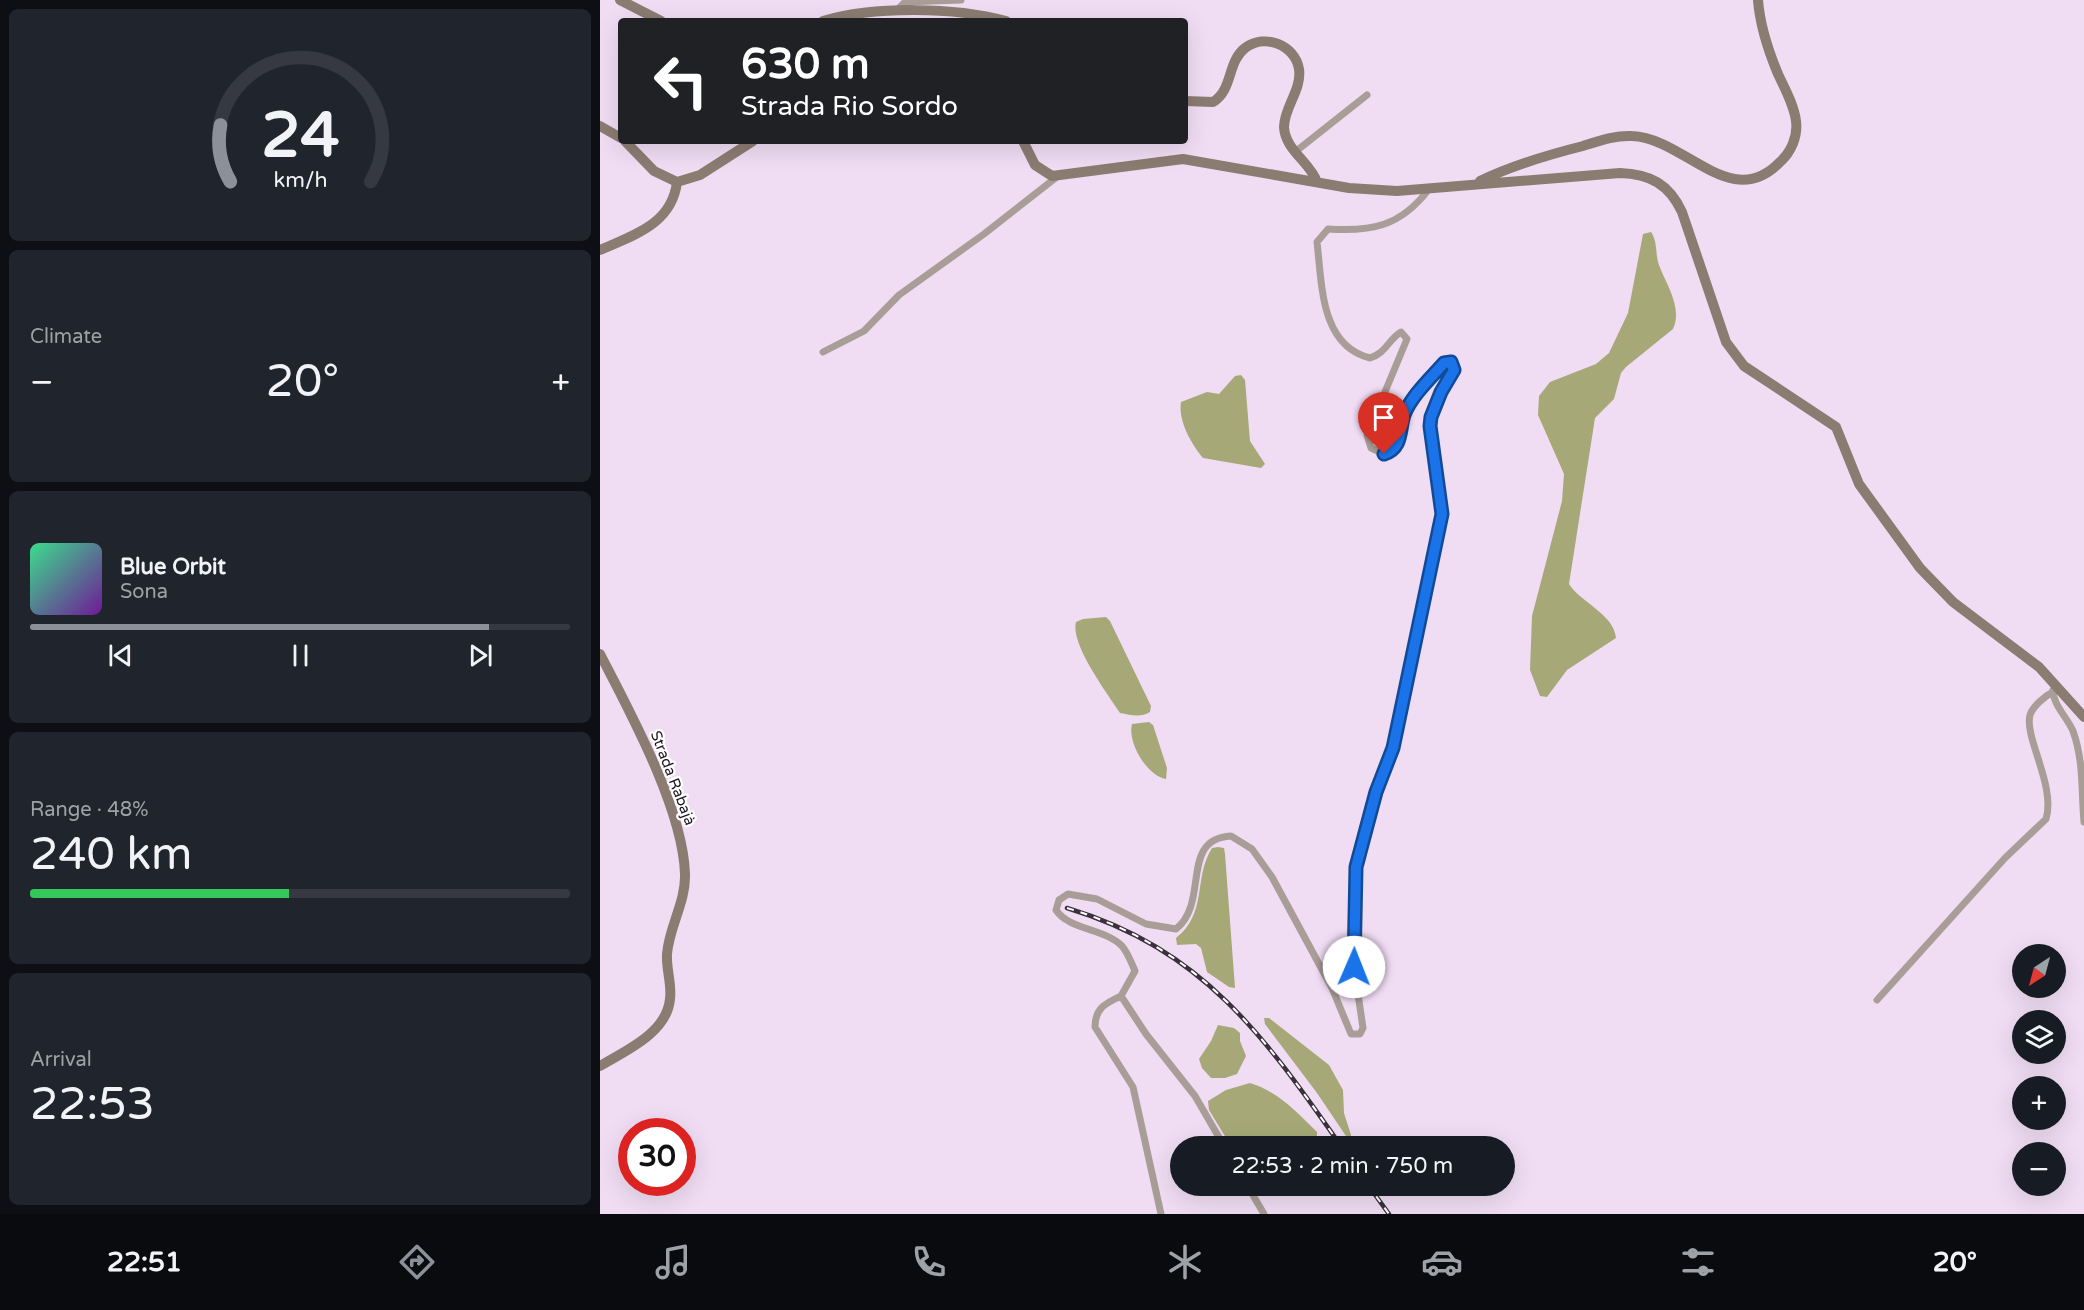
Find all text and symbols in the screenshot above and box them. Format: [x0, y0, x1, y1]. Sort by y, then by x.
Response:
text: 630 m [741, 39, 870, 90]
icon: left [642, 42, 720, 120]
text: Strada Rio Sordo [741, 90, 958, 123]
text: 24 [261, 99, 339, 174]
text: km/h [273, 167, 327, 193]
text: Climate [30, 325, 102, 349]
text: 20° [266, 355, 339, 409]
text: − [30, 363, 54, 402]
text: + [551, 363, 570, 402]
pin [1358, 392, 1409, 454]
icon: arrive [1367, 401, 1400, 434]
text: Blue Orbit [120, 554, 226, 580]
text: Sona [120, 580, 168, 604]
icon: previous [104, 639, 137, 672]
icon: pause [284, 639, 317, 672]
icon: next [464, 639, 497, 672]
street label: Strada Rabajà [647, 728, 699, 828]
text: Range · 48% [30, 798, 149, 822]
text: 240 km [30, 828, 192, 882]
position arrow [1322, 935, 1386, 999]
north arrow [2012, 944, 2066, 998]
map controls [2012, 944, 2066, 1196]
button: layers [2012, 1010, 2066, 1064]
text: Arrival [30, 1048, 92, 1072]
button: + [2012, 1076, 2066, 1130]
text: 22:53 [30, 1078, 155, 1132]
speed limit sign: 30 [618, 1118, 696, 1196]
button: − [2012, 1142, 2066, 1196]
text: 22:53 · 2 min · 750 m [1232, 1153, 1453, 1179]
icon: directions [396, 1241, 438, 1283]
icon: music [652, 1241, 694, 1283]
icon: phone [908, 1241, 950, 1283]
icon: climate [1164, 1241, 1206, 1283]
icon: car [1421, 1241, 1463, 1283]
icon: filters [1677, 1241, 1719, 1283]
text: 22:51 [107, 1246, 182, 1279]
text: 20° [1933, 1246, 1977, 1279]

